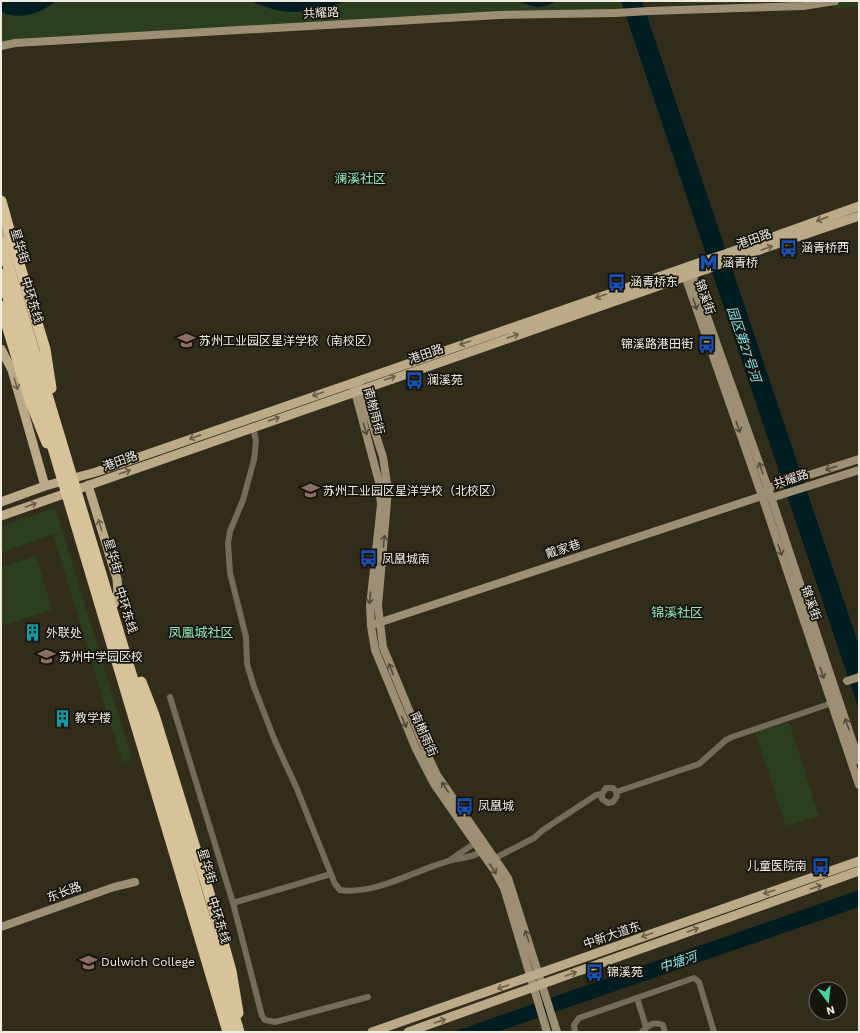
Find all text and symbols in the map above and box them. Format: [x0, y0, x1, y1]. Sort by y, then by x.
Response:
street label: 共耀路 [303, 5, 339, 21]
district label: 澜溪社区 [334, 171, 386, 186]
one-way arrow [817, 216, 829, 224]
street label: 星华街 [8, 227, 32, 265]
street label: 港田路 [735, 227, 773, 251]
bus stop icon: 涵青桥西 [778, 238, 798, 258]
place label: 涵青桥西 [801, 241, 849, 255]
one-way arrow [761, 243, 773, 251]
metro station icon: 涵青桥 [699, 253, 719, 273]
place label: 涵青桥 [722, 256, 758, 270]
bus stop icon: 涵青桥东 [607, 272, 627, 292]
street label: 中环东线 [18, 275, 46, 325]
place label: 涵青桥东 [630, 275, 678, 289]
street label: 锦溪街 [693, 278, 717, 316]
one-way arrow [595, 293, 607, 301]
one-way arrow [692, 298, 700, 310]
water label: 园区第27号河 [724, 304, 765, 386]
school or university icon: 苏州工业园区星洋学校（南校区） [176, 331, 196, 351]
one-way arrow [507, 332, 520, 339]
place label: 苏州工业园区星洋学校（南校区） [199, 334, 379, 348]
bus stop icon: 锦溪路港田街 [696, 334, 716, 354]
place label: 锦溪路港田街 [621, 337, 693, 351]
one-way arrow [458, 340, 471, 347]
street label: 港田路 [407, 342, 445, 366]
bus stop icon: 澜溪苑 [404, 370, 424, 390]
place label: 澜溪苑 [427, 373, 463, 387]
one-way arrow [384, 374, 396, 382]
one-way arrow [13, 378, 20, 391]
street label: 南榭雨街 [361, 386, 387, 436]
one-way arrow [313, 390, 325, 398]
one-way arrow [268, 415, 280, 423]
one-way arrow [735, 420, 742, 433]
one-way arrow [362, 422, 369, 435]
one-way arrow [189, 434, 202, 441]
street label: 港田路 [101, 448, 139, 474]
one-way arrow [756, 463, 764, 475]
one-way arrow [825, 465, 838, 472]
street label: 共耀路 [772, 467, 810, 491]
one-way arrow [119, 468, 131, 476]
school or university icon: 苏州工业园区星洋学校（北校区） [300, 481, 320, 501]
place label: 苏州工业园区星洋学校（北校区） [323, 484, 503, 498]
one-way arrow [25, 501, 37, 509]
one-way arrow [96, 520, 104, 532]
one-way arrow [381, 535, 388, 548]
street label: 星华街 [101, 537, 125, 575]
street label: 戴家巷 [544, 537, 582, 561]
one-way arrow [777, 544, 785, 556]
bus stop icon: 凤凰城南 [359, 549, 379, 569]
place label: 凤凰城南 [382, 552, 430, 566]
street label: 锦溪街 [799, 584, 823, 622]
street label: 中环东线 [112, 585, 140, 635]
one-way arrow [367, 591, 374, 604]
district label: 锦溪社区 [651, 605, 703, 620]
building icon: 外联处 [23, 623, 43, 643]
district label: 凤凰城社区 [168, 625, 234, 640]
place label: 外联处 [46, 626, 82, 640]
school or university icon: 苏州中学园区校 [36, 647, 56, 667]
place label: 苏州中学园区校 [59, 650, 143, 664]
one-way arrow [387, 663, 394, 675]
one-way arrow [818, 667, 826, 679]
building icon: 教学楼 [52, 708, 72, 728]
street label: 南榭雨街 [408, 709, 440, 759]
place label: 教学楼 [75, 711, 111, 725]
one-way arrow [401, 715, 409, 727]
one-way arrow [842, 719, 850, 731]
one-way arrow [441, 782, 449, 793]
bus stop icon: 凤凰城 [455, 796, 475, 816]
place label: 凤凰城 [478, 799, 514, 813]
street label: 星华街 [195, 847, 219, 885]
bus stop icon: 儿童医院南 [810, 856, 830, 876]
place label: 儿童医院南 [747, 859, 807, 873]
one-way arrow [489, 863, 497, 874]
street label: 东长路 [45, 879, 83, 905]
one-way arrow [809, 882, 821, 890]
one-way arrow [764, 889, 776, 897]
street label: 中环东线 [205, 895, 233, 945]
street label: 中新大道东 [581, 919, 643, 951]
one-way arrow [687, 926, 700, 933]
one-way arrow [523, 930, 530, 943]
one-way arrow [641, 932, 653, 940]
water label: 中塘河 [657, 948, 702, 975]
school or university icon: Dulwich College [78, 952, 98, 972]
place label: Dulwich College [101, 955, 195, 969]
bus stop icon: 锦溪苑 [584, 962, 604, 982]
place label: 锦溪苑 [607, 965, 643, 979]
one-way arrow [564, 969, 576, 977]
north arrow [808, 981, 848, 1021]
one-way arrow [496, 984, 509, 991]
text: N [825, 1003, 836, 1018]
one-way arrow [433, 1017, 446, 1024]

